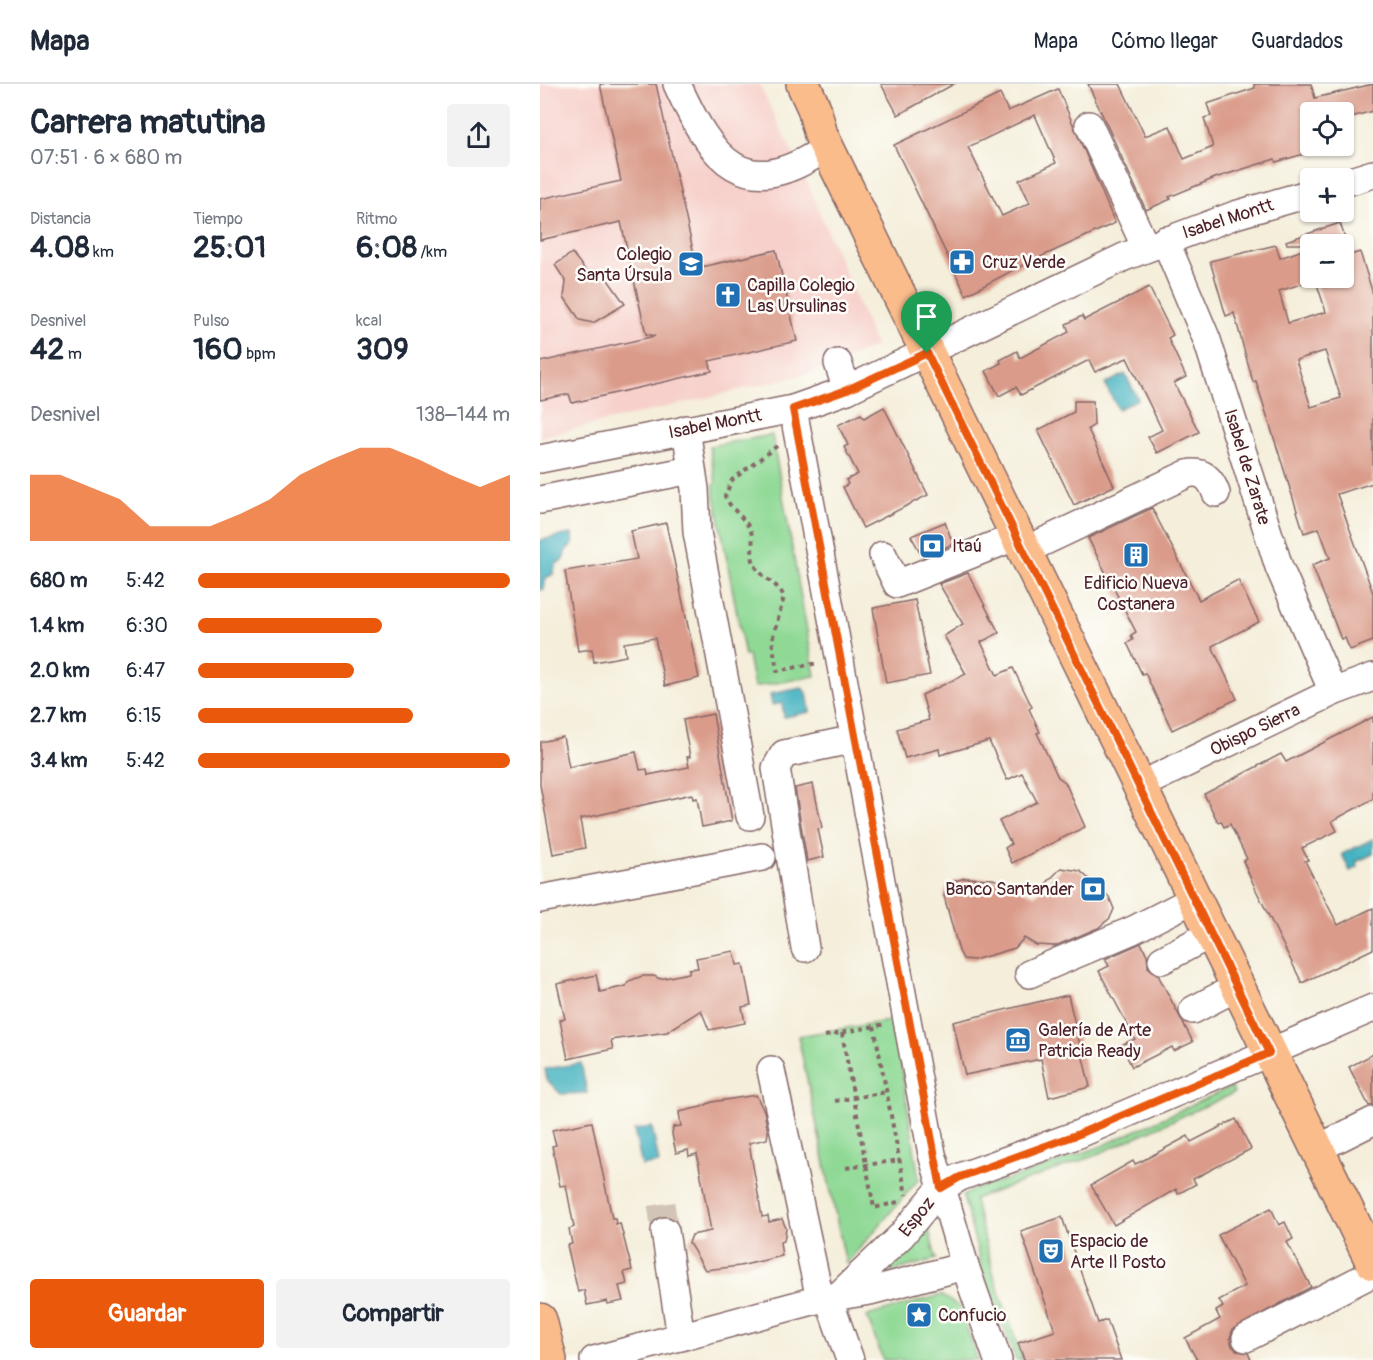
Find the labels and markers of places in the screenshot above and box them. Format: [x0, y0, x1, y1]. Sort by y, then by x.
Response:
place label: Colegio Santa Úrsula [576, 243, 672, 287]
pharmacy icon: Cruz Verde [947, 247, 977, 277]
school or university icon: Colegio Santa Úrsula [676, 249, 706, 279]
place label: Cruz Verde [982, 251, 1066, 274]
place label: Capilla Colegio Las Ursulinas [747, 274, 855, 318]
church icon: Capilla Colegio Las Ursulinas [713, 280, 743, 310]
pin [901, 291, 952, 353]
bank icon: Itaú [917, 531, 947, 561]
place label: Itaú [952, 535, 982, 558]
building icon: Edificio Nueva Costanera [1121, 540, 1151, 570]
place label: Edificio Nueva Costanera [1084, 572, 1188, 616]
bank icon: Banco Santander [1078, 874, 1108, 904]
place label: Banco Santander [945, 878, 1075, 901]
place label: Galería de Arte Patricia Ready [1038, 1019, 1151, 1063]
museum icon: Galería de Arte Patricia Ready [1003, 1025, 1033, 1055]
place label: Espacio de Arte Il Posto [1070, 1230, 1166, 1274]
theatre icon: Espacio de Arte Il Posto [1036, 1236, 1066, 1266]
place icon: Confucio [904, 1300, 934, 1330]
place label: Confucio [938, 1304, 1007, 1327]

